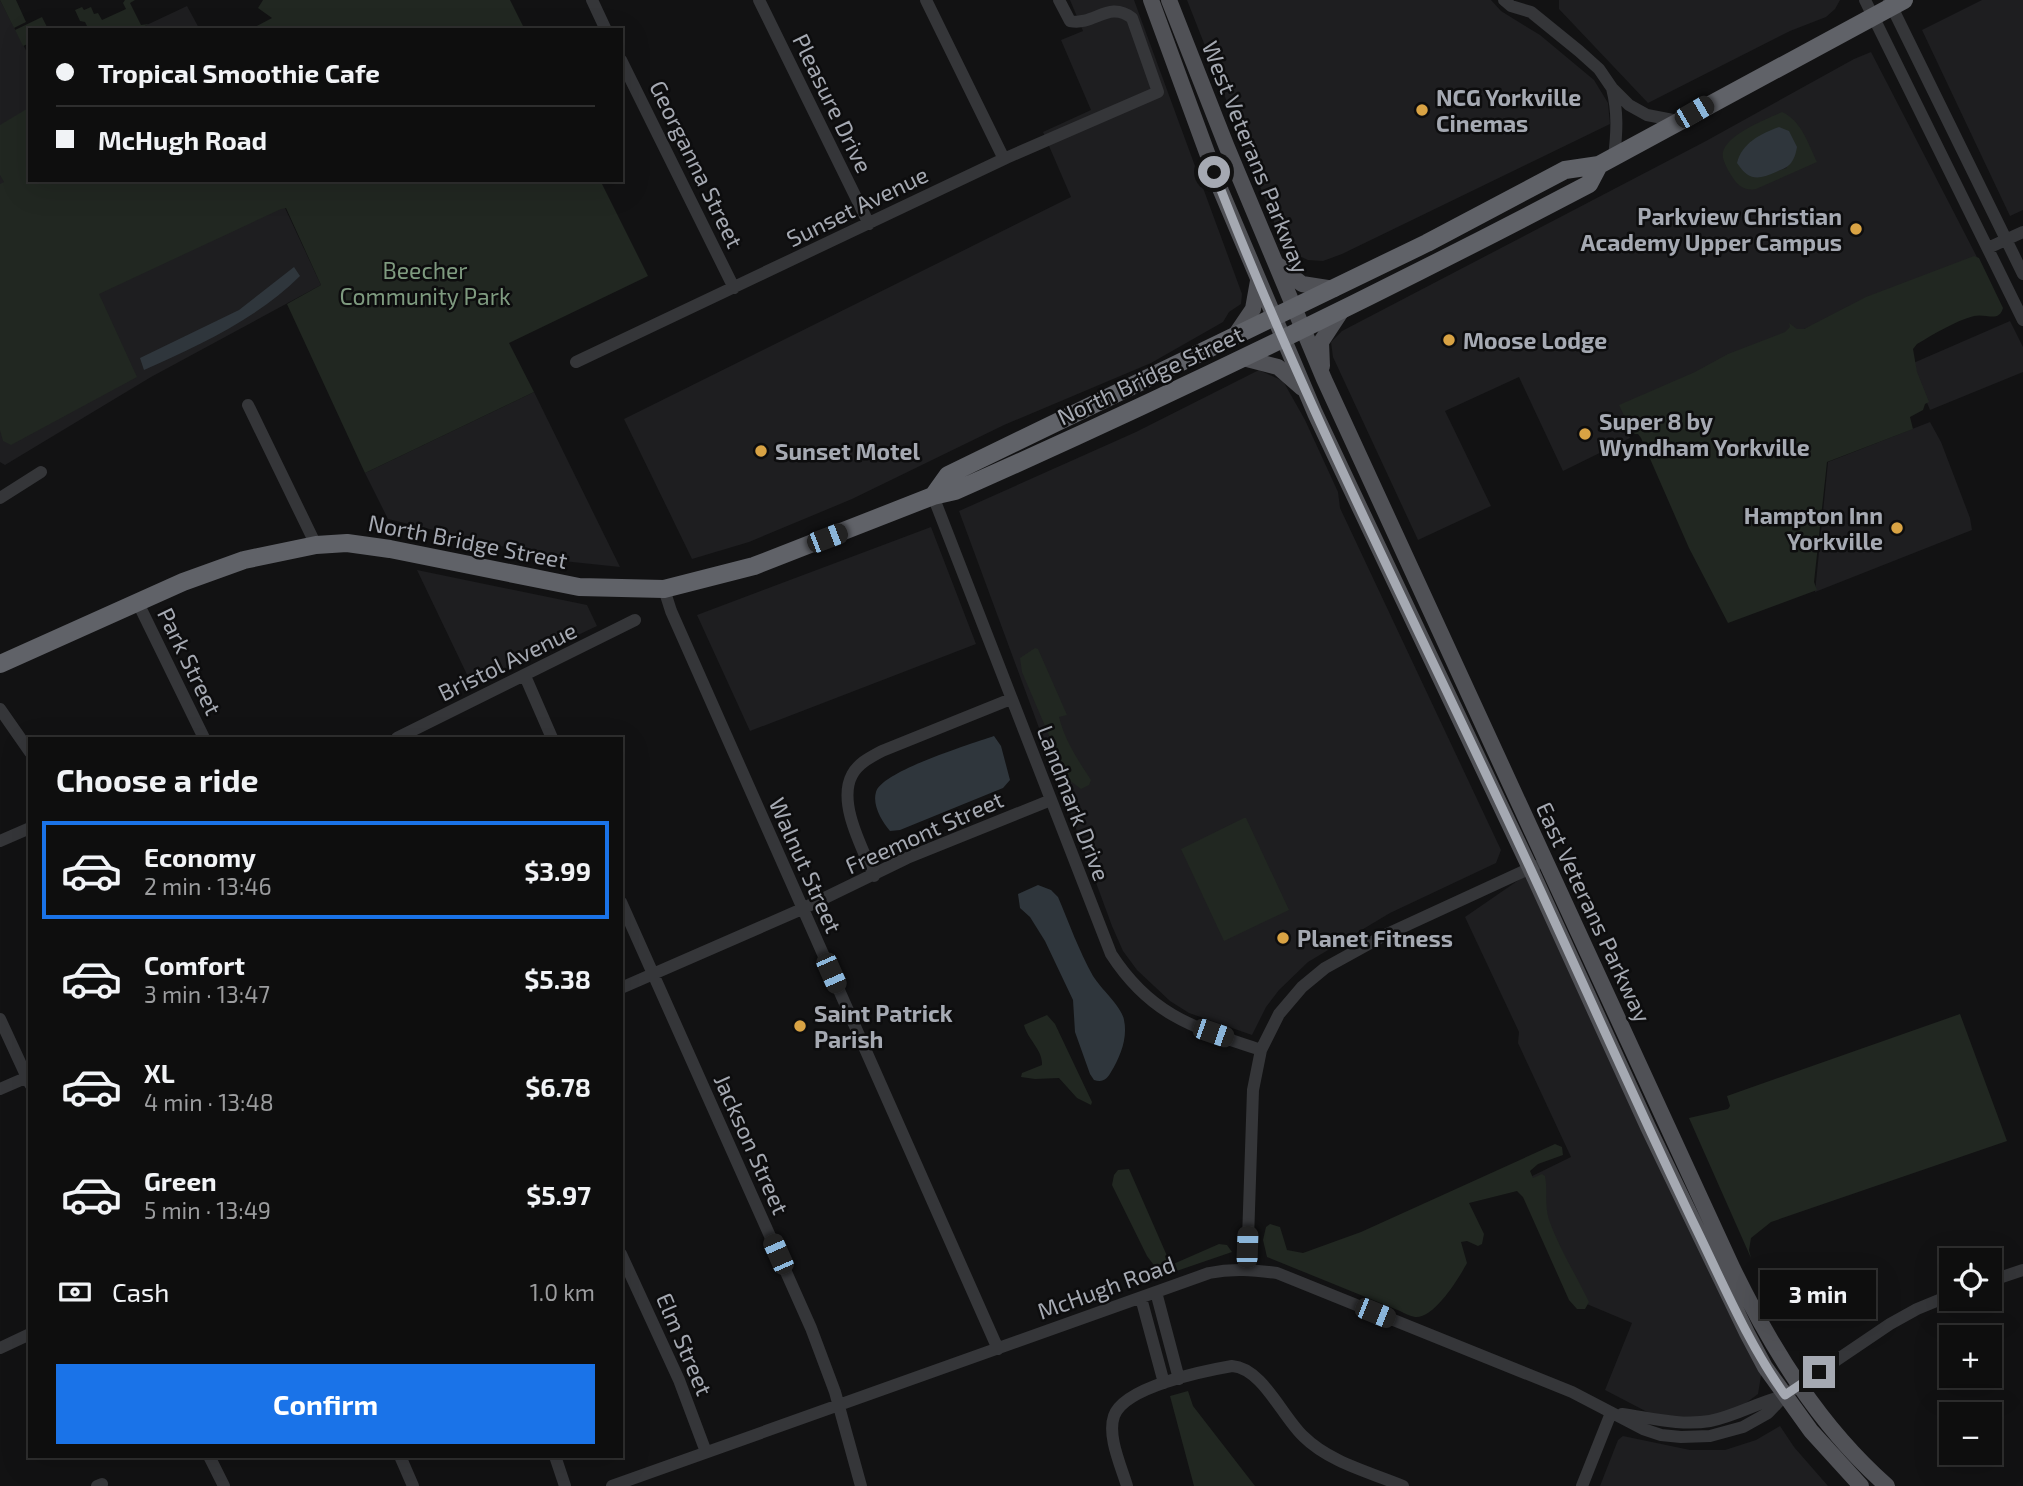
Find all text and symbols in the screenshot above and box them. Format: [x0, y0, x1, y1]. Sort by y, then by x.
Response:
street label: Pleasure Drive [787, 29, 879, 177]
street label: West Veterans Parkway [1197, 37, 1315, 277]
text: Tropical Smoothie Cafe [98, 57, 380, 88]
street label: Georganna Street [644, 76, 750, 252]
place label: NCG Yorkville Cinemas [1436, 83, 1581, 137]
car [1671, 92, 1718, 132]
marker: NCG Yorkville Cinemas [1414, 102, 1430, 118]
text: McHugh Road [98, 124, 267, 155]
route start [1198, 156, 1230, 188]
street label: Sunset Avenue [782, 160, 932, 252]
place label: Parkview Christian Academy Upper Campus [1580, 202, 1842, 256]
marker: Parkview Christian Academy Upper Campus [1848, 221, 1864, 237]
park label: Beecher Community Park [339, 256, 511, 310]
street label: North Bridge Street [1052, 319, 1248, 430]
place label: Moose Lodge [1463, 326, 1607, 354]
marker: Moose Lodge [1441, 332, 1457, 348]
place label: Super 8 by Wyndham Yorkville [1599, 407, 1810, 461]
marker: Super 8 by Wyndham Yorkville [1577, 426, 1593, 442]
place label: Sunset Motel [775, 437, 920, 465]
marker: Sunset Motel [753, 443, 769, 459]
place label: Hampton Inn Yorkville [1744, 501, 1883, 555]
street label: North Bridge Street [366, 508, 570, 574]
marker: Hampton Inn Yorkville [1889, 520, 1905, 536]
car [804, 521, 851, 555]
street label: Park Street [152, 603, 228, 719]
street label: Bristol Avenue [433, 615, 581, 707]
street label: Landmark Drive [1032, 721, 1116, 885]
text: Choose a ride [56, 760, 259, 798]
street label: Freemont Street [841, 785, 1008, 879]
street label: Walnut Street [764, 793, 848, 937]
street label: East Veterans Parkway [1531, 797, 1657, 1027]
icon: car [60, 839, 123, 902]
text: Economy [144, 841, 256, 872]
text: $3.99 [524, 855, 591, 886]
text: 2 min · 13:46 [144, 872, 272, 900]
place label: Planet Fitness [1297, 924, 1453, 952]
marker: Planet Fitness [1275, 930, 1291, 946]
icon: car [60, 947, 123, 1010]
text: Comfort [144, 949, 245, 980]
car [813, 950, 850, 996]
text: $5.38 [524, 963, 591, 994]
text: 3 min · 13:47 [144, 980, 270, 1008]
place label: Saint Patrick Parish [814, 999, 953, 1053]
car [1190, 1016, 1237, 1050]
marker: Saint Patrick Parish [792, 1018, 808, 1034]
icon: car [60, 1055, 123, 1118]
text: XL [144, 1057, 175, 1088]
street label: Jackson Street [709, 1070, 796, 1219]
text: $6.78 [525, 1071, 591, 1102]
text: 4 min · 13:48 [144, 1088, 274, 1116]
icon: car [60, 1163, 123, 1226]
text: Green [144, 1165, 217, 1196]
text: $5.97 [526, 1179, 591, 1210]
text: 5 min · 13:49 [144, 1196, 271, 1224]
car [1236, 1226, 1259, 1268]
car [760, 1231, 797, 1277]
map controls [1939, 1248, 2002, 1465]
button: locate [1939, 1248, 2002, 1311]
street label: McHugh Road [1033, 1249, 1179, 1325]
callout: 3 min [1761, 1270, 1877, 1320]
icon: cash [56, 1273, 94, 1311]
text: Cash [112, 1276, 169, 1307]
text: 1.0 km [530, 1278, 595, 1306]
text: 3 min [1789, 1280, 1847, 1308]
street label: Elm Street [651, 1288, 719, 1400]
car [1352, 1295, 1399, 1331]
button: + [1939, 1325, 2002, 1388]
route end [1803, 1356, 1835, 1388]
button: Confirm [56, 1364, 595, 1444]
button: − [1939, 1402, 2002, 1465]

